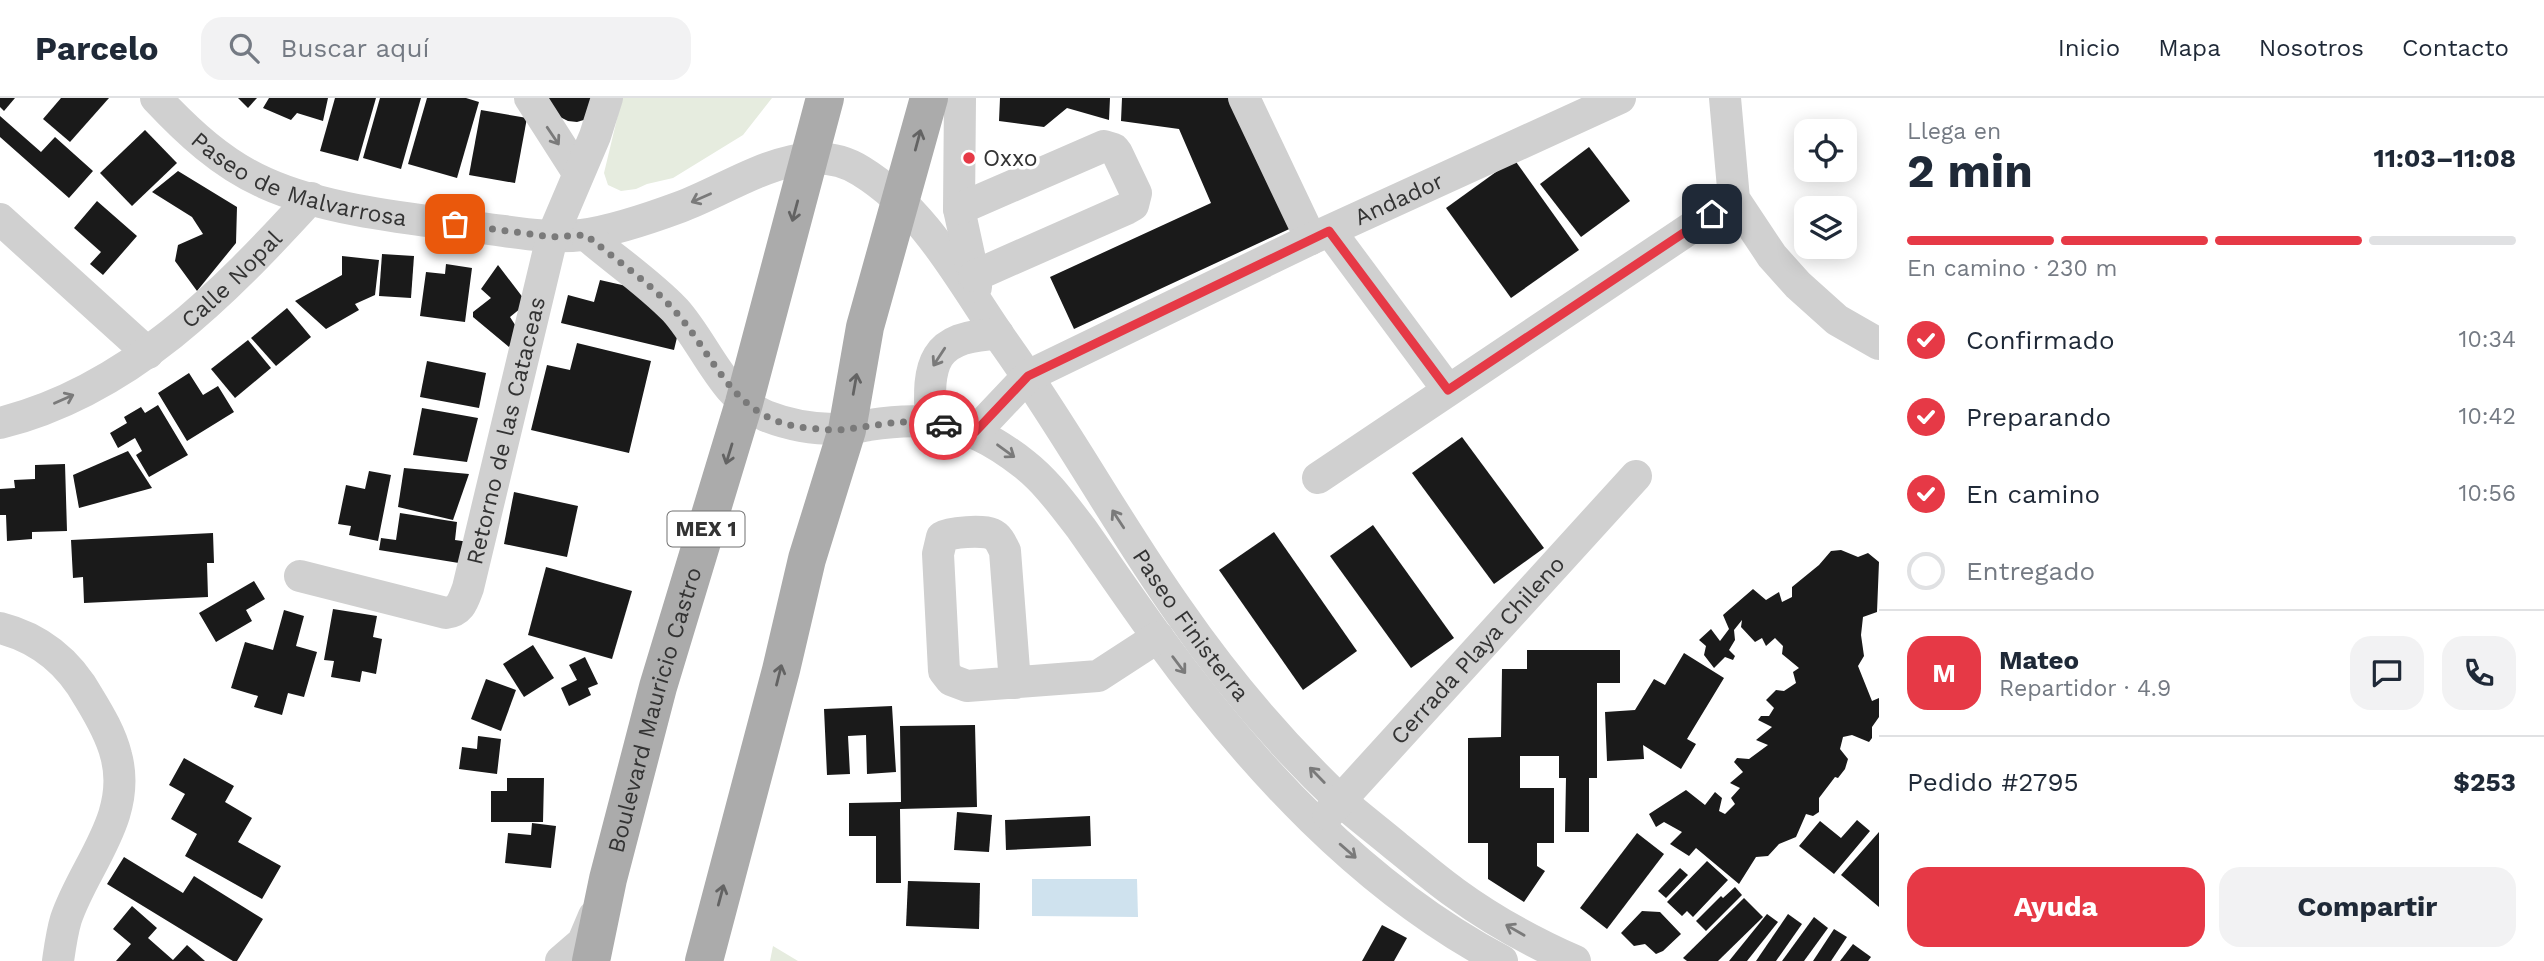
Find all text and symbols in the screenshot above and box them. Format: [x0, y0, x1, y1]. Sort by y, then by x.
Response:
search box [201, 17, 691, 80]
text: Parcelo [35, 29, 159, 68]
icon: search [225, 29, 263, 67]
text: Buscar aquí [281, 33, 429, 63]
text: Inicio [2058, 34, 2120, 62]
text: Mapa [2158, 34, 2221, 62]
text: Nosotros [2259, 34, 2364, 62]
text: Contacto [2402, 34, 2509, 62]
text: Llega en [1907, 118, 2001, 145]
map controls [1794, 119, 1857, 259]
button: locate [1794, 119, 1857, 182]
street label: Paseo de Malvarrosa [186, 126, 409, 232]
one-way arrow [546, 126, 560, 145]
one-way arrow [912, 129, 925, 151]
text: 11:03–11:08 [2374, 143, 2516, 173]
text: 2 min [1907, 144, 2033, 198]
place label: Oxxo [983, 145, 1038, 172]
marker: Oxxo [961, 150, 977, 166]
street label: Andador [1350, 168, 1448, 231]
pin [1682, 184, 1742, 244]
one-way arrow [691, 192, 712, 205]
pin [425, 194, 485, 254]
icon: home [1693, 195, 1731, 233]
button: layers [1794, 196, 1857, 259]
one-way arrow [788, 200, 801, 222]
icon: bag [436, 205, 474, 243]
street label: Calle Nopal [176, 225, 288, 334]
text: En camino · 230 m [1907, 255, 2118, 282]
street label: Retorno de las Cataceas [461, 294, 551, 567]
icon: check [1907, 321, 1945, 359]
text: Confirmado [1966, 325, 2115, 355]
text: 10:34 [2458, 326, 2516, 353]
one-way arrow [932, 347, 947, 366]
one-way arrow [849, 373, 862, 396]
courier [909, 390, 979, 460]
one-way arrow [52, 392, 74, 405]
icon: check [1907, 398, 1945, 436]
text: Preparando [1966, 402, 2111, 432]
text: 10:42 [2458, 403, 2516, 430]
icon: car [925, 406, 963, 444]
one-way arrow [721, 443, 734, 465]
one-way arrow [997, 443, 1016, 458]
icon: check [1907, 475, 1945, 513]
text: En camino [1966, 479, 2100, 509]
text: 10:56 [2459, 480, 2516, 507]
one-way arrow [1111, 509, 1125, 529]
road number: MEX 1 [668, 512, 744, 546]
street label: Paseo Finisterra [1127, 544, 1255, 707]
street label: Cerrada Playa Chileno [1385, 551, 1570, 750]
text: Entregado [1966, 556, 2095, 586]
street label: Boulevard Mauricio Castro [602, 564, 707, 856]
button: chat [2350, 636, 2424, 710]
button: phone [2442, 636, 2516, 710]
text: Mateo [1999, 645, 2079, 675]
one-way arrow [1171, 655, 1186, 674]
text: M [1932, 658, 1956, 688]
one-way arrow [773, 664, 786, 687]
text: Repartidor · 4.9 [1999, 675, 2171, 702]
one-way arrow [1308, 767, 1325, 784]
text: Pedido #2795 [1907, 767, 2079, 797]
text: $253 [2453, 767, 2516, 797]
one-way arrow [1339, 843, 1357, 859]
button: Ayuda [1907, 867, 2205, 947]
button: Compartir [2219, 867, 2516, 947]
one-way arrow [715, 884, 728, 907]
one-way arrow [1505, 923, 1525, 937]

